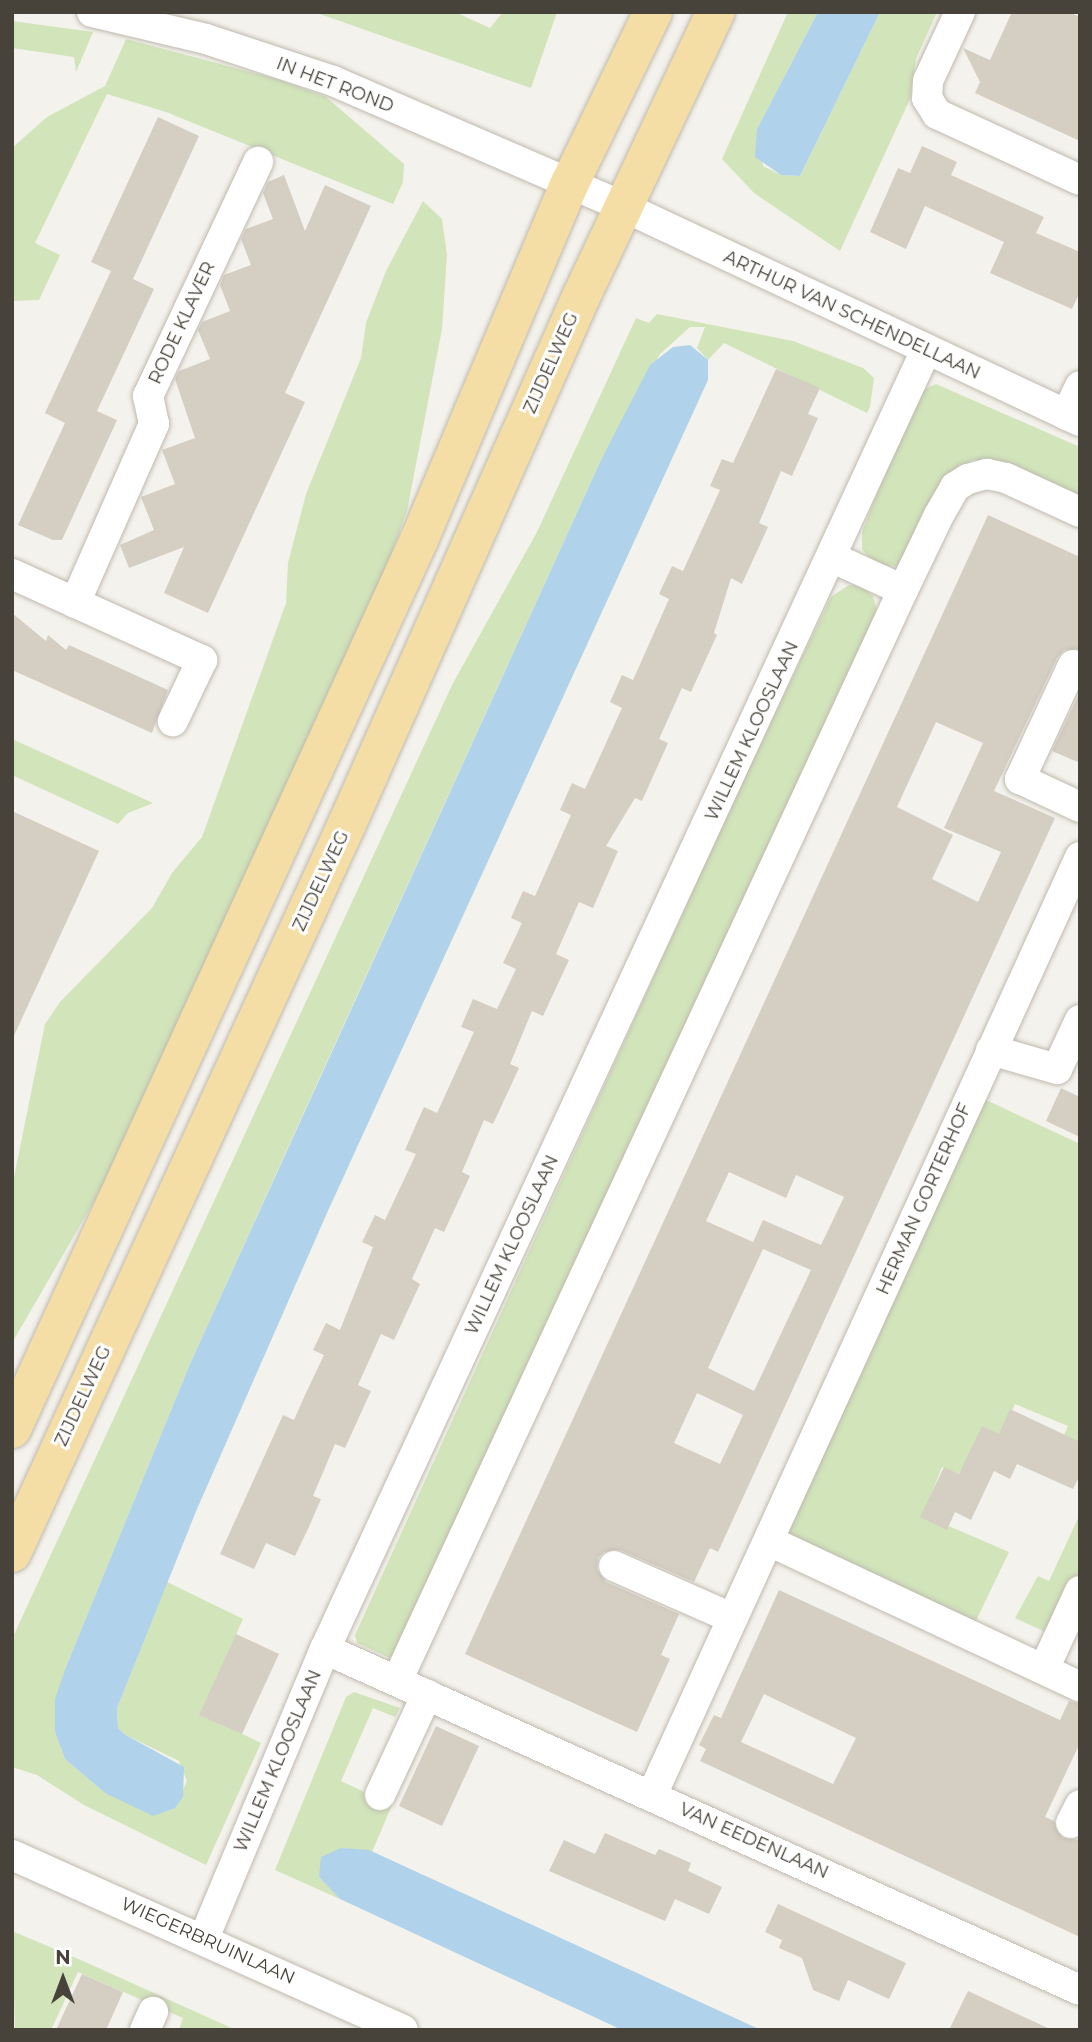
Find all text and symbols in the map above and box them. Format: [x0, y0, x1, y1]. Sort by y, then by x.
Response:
street label: IN HET ROND [273, 53, 397, 117]
street label: ARTHUR VAN SCHENDELLAAN [720, 246, 984, 384]
street label: RODE KLAVER [144, 258, 220, 388]
street label: ZIJDELWEG [519, 309, 583, 417]
street label: WILLEM KLOOSLAAN [701, 638, 803, 824]
street label: ZIJDELWEG [288, 827, 354, 935]
street label: HERMAN GORTERHOF [872, 1100, 976, 1298]
street label: WILLEM KLOOSLAAN [461, 1152, 563, 1338]
street label: ZIJDELWEG [50, 1342, 116, 1450]
street label: WILLEM KLOOSLAAN [230, 1667, 326, 1855]
street label: VAN EEDENLAAN [676, 1798, 832, 1884]
street label: WIEGERBRUINLAAN [118, 1893, 298, 1989]
north arrow [28, 1944, 98, 2014]
text: N [55, 1946, 71, 1969]

